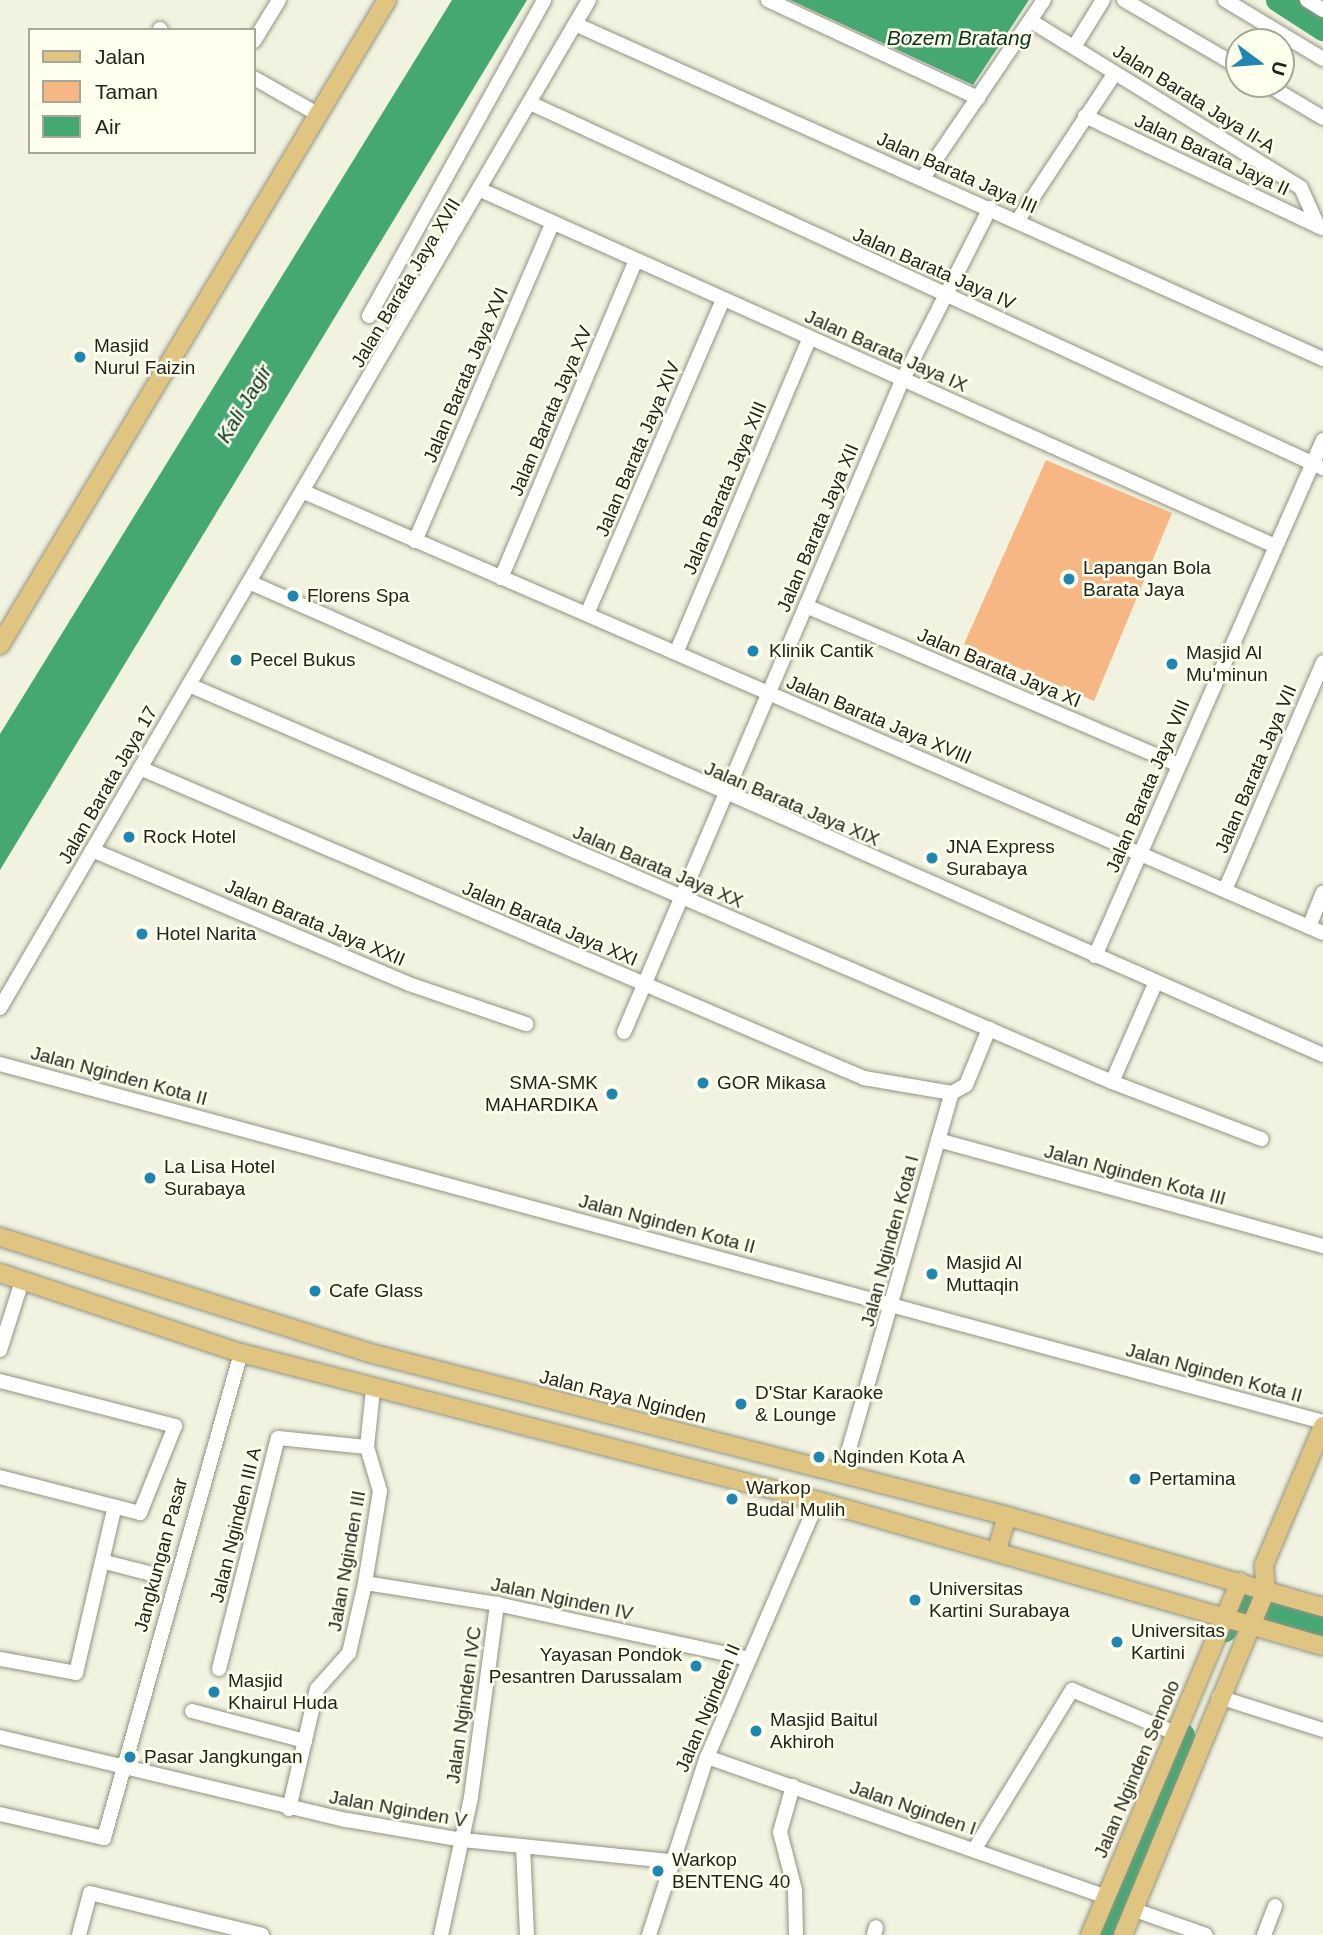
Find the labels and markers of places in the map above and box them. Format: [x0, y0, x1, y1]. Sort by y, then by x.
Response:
place label: Masjid Nurul Faizin [94, 335, 195, 379]
marker: Masjid Nurul Faizin [72, 349, 88, 365]
place label: Lapangan Bola Barata Jaya [1083, 557, 1211, 601]
marker: Lapangan Bola Barata Jaya [1061, 571, 1077, 587]
place label: Florens Spa [307, 585, 409, 607]
marker: Florens Spa [285, 588, 301, 604]
place label: Klinik Cantik [769, 640, 874, 662]
marker: Klinik Cantik [743, 641, 763, 661]
place label: Masjid Al Mu'minun [1186, 642, 1268, 686]
place label: Pecel Bukus [250, 649, 356, 671]
marker: Pecel Bukus [228, 652, 244, 668]
marker: Masjid Al Mu'minun [1164, 656, 1180, 672]
place label: Rock Hotel [143, 826, 236, 848]
marker: Rock Hotel [121, 829, 137, 845]
place label: JNA Express Surabaya [946, 836, 1056, 880]
marker: JNA Express Surabaya [924, 850, 940, 866]
place label: Hotel Narita [156, 923, 256, 945]
marker: Hotel Narita [134, 926, 150, 942]
place label: SMA-SMK MAHARDIKA [485, 1072, 598, 1116]
place label: GOR Mikasa [717, 1072, 826, 1094]
marker: GOR Mikasa [695, 1075, 711, 1091]
marker: SMA-SMK MAHARDIKA [604, 1086, 620, 1102]
place label: La Lisa Hotel Surabaya [164, 1156, 275, 1200]
marker: La Lisa Hotel Surabaya [142, 1170, 158, 1186]
place label: Masjid Al Muttaqin [946, 1252, 1023, 1296]
marker: Masjid Al Muttaqin [924, 1266, 940, 1282]
place label: Cafe Glass [329, 1280, 423, 1302]
marker: Cafe Glass [307, 1283, 323, 1299]
place label: D'Star Karaoke & Lounge [755, 1382, 883, 1426]
marker: D'Star Karaoke & Lounge [733, 1396, 749, 1412]
place label: Nginden Kota A [833, 1446, 966, 1468]
marker: Nginden Kota A [811, 1449, 827, 1465]
place label: Pertamina [1149, 1468, 1236, 1490]
marker: Pertamina [1127, 1471, 1143, 1487]
place label: Warkop Budal Mulih [746, 1477, 845, 1521]
marker: Warkop Budal Mulih [724, 1491, 740, 1507]
place label: Universitas Kartini Surabaya [929, 1578, 1069, 1622]
marker: Universitas Kartini Surabaya [907, 1592, 923, 1608]
place label: Universitas Kartini [1131, 1620, 1225, 1664]
marker: Universitas Kartini [1109, 1634, 1125, 1650]
place label: Yayasan Pondok Pesantren Darussalam [489, 1644, 682, 1688]
marker: Yayasan Pondok Pesantren Darussalam [688, 1658, 704, 1674]
place label: Masjid Khairul Huda [228, 1670, 338, 1714]
marker: Masjid Khairul Huda [206, 1684, 222, 1700]
place label: Masjid Baitul Akhiroh [770, 1709, 878, 1753]
marker: Masjid Baitul Akhiroh [748, 1723, 764, 1739]
place label: Pasar Jangkungan [144, 1746, 302, 1768]
marker: Pasar Jangkungan [122, 1749, 138, 1765]
place label: Warkop BENTENG 40 [672, 1849, 790, 1893]
marker: Warkop BENTENG 40 [650, 1863, 666, 1879]

